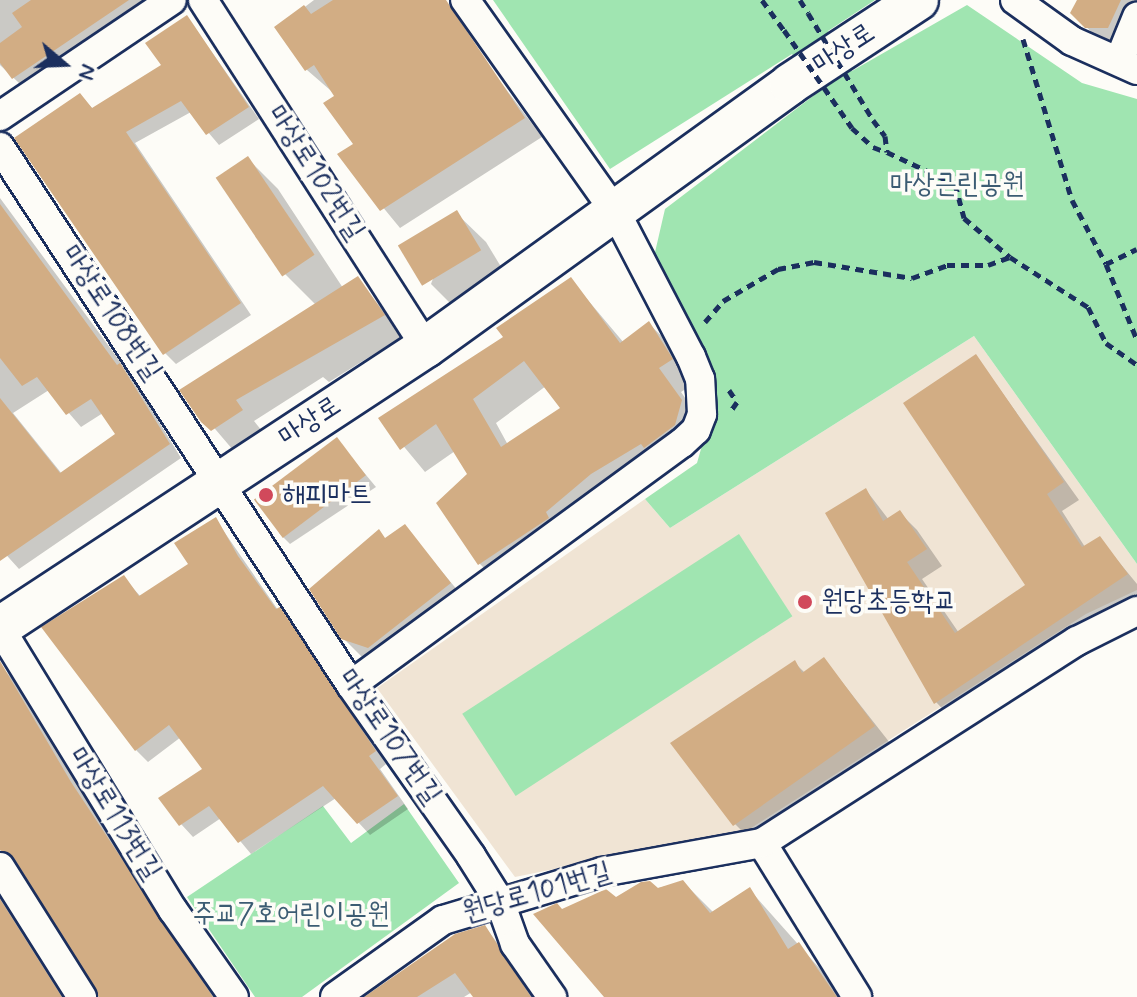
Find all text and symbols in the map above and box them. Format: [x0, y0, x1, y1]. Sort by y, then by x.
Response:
street label: 마상로 [807, 17, 881, 81]
north arrow [24, 24, 104, 104]
text: N [71, 60, 102, 83]
street label: 마상로102번길 [259, 99, 371, 247]
park label: 마상근린공원 [889, 168, 1025, 202]
street label: 마상로108번길 [53, 239, 169, 387]
street label: 마상로 [273, 390, 347, 454]
place label: 해피마트 [282, 478, 372, 512]
marker: 해피마트 [257, 486, 275, 504]
place label: 원당초등학교 [821, 585, 956, 619]
marker: 원당초등학교 [796, 593, 814, 611]
street label: 마상로107번길 [330, 663, 448, 811]
street label: 마상로113번길 [60, 741, 168, 887]
street label: 원당로101번길 [459, 856, 615, 930]
park label: 주교7호어린이공원 [192, 898, 390, 932]

